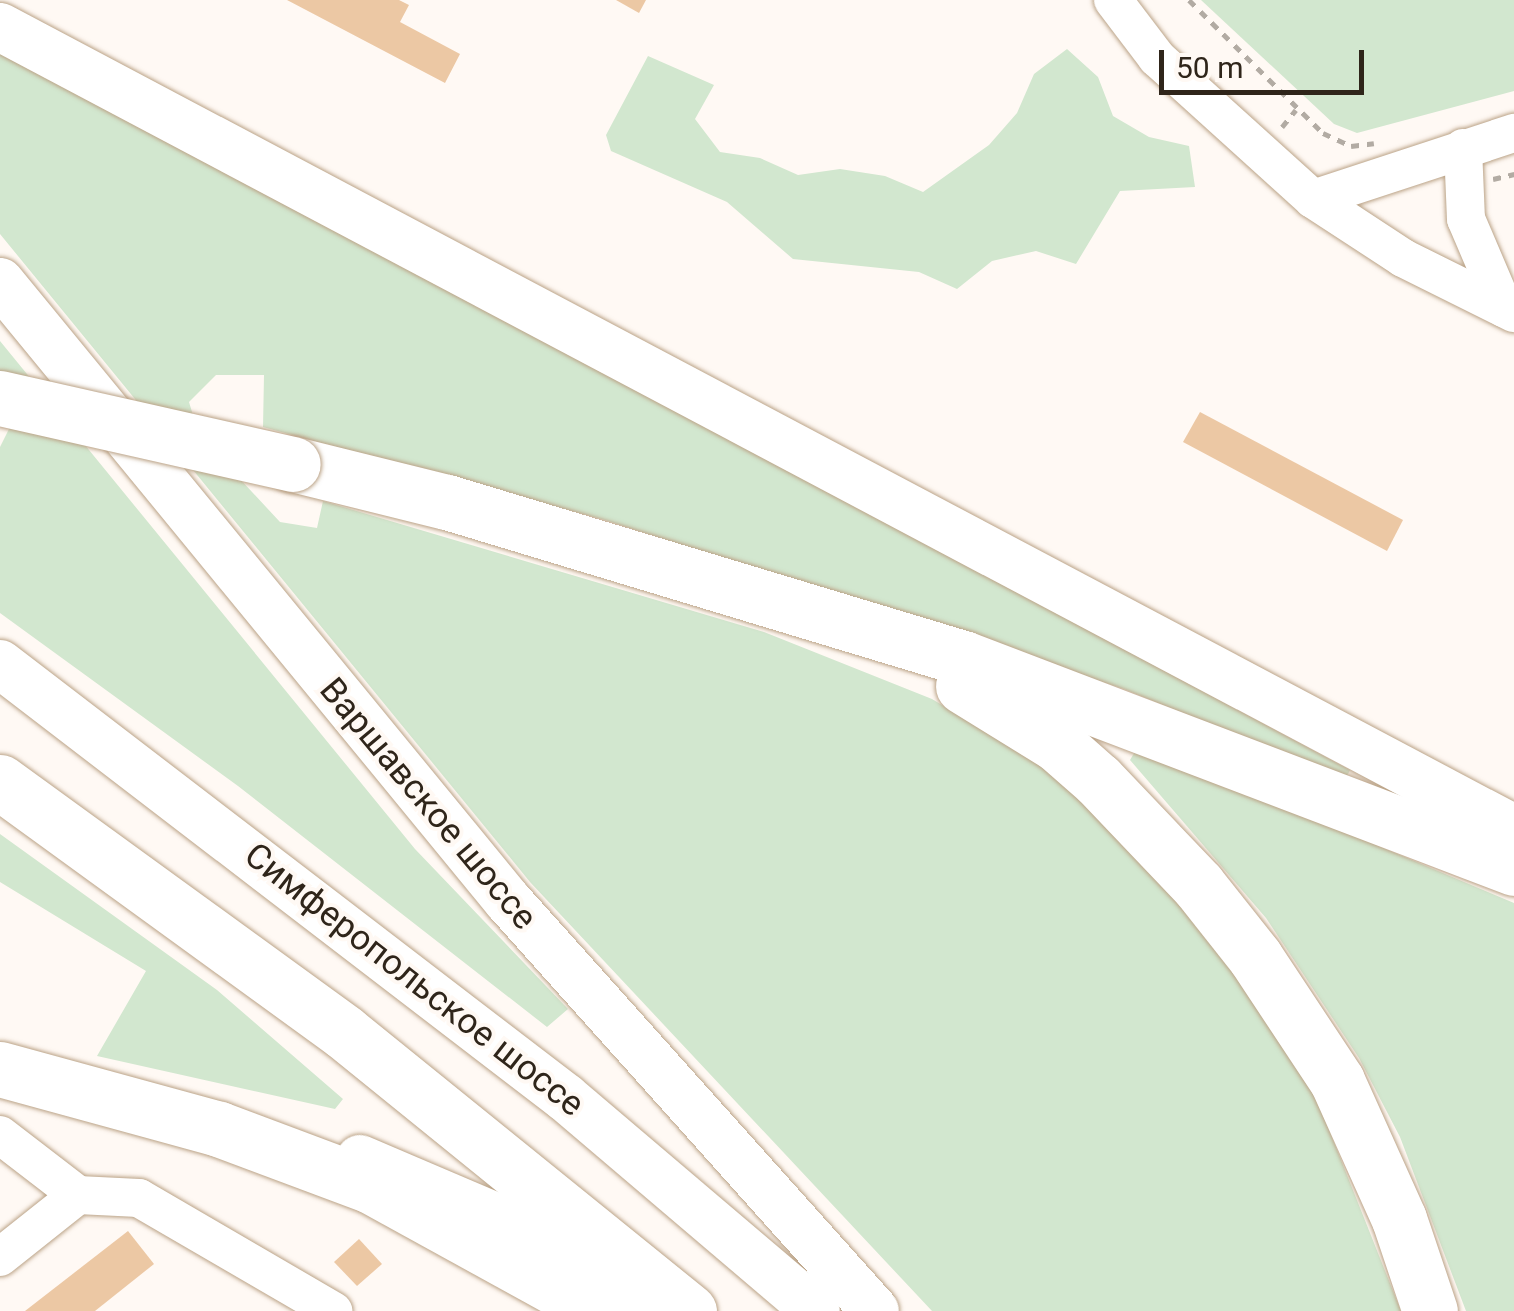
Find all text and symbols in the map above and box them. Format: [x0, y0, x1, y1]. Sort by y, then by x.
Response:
scale bar [1164, 30, 1369, 92]
text: 50 m [1176, 50, 1243, 85]
street label: Варшавское шоссе [311, 670, 545, 938]
street label: Симферопольское шоссе [236, 834, 592, 1126]

